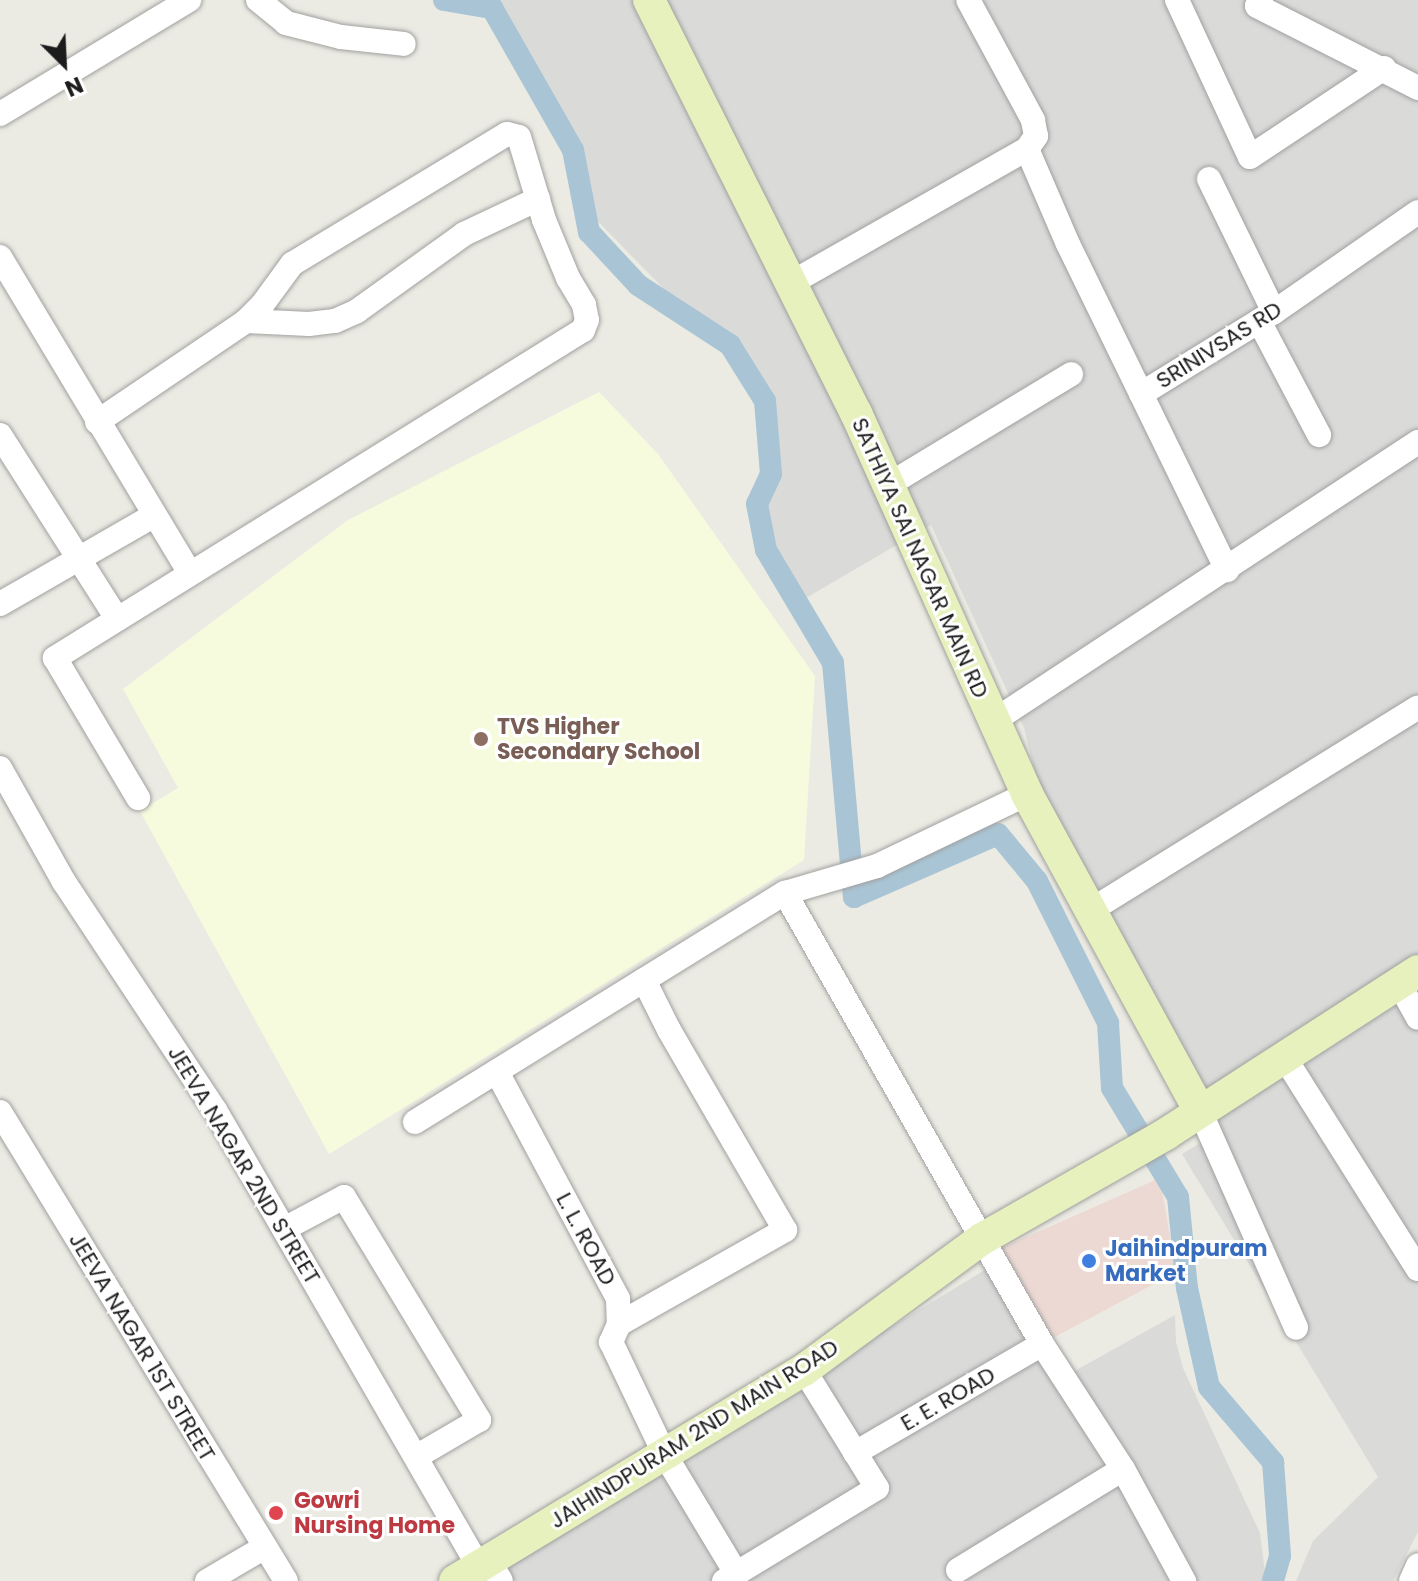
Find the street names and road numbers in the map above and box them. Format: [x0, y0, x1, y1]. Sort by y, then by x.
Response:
street label: SRINIVSAS RD [1151, 296, 1287, 394]
street label: SATHIYA SAI NAGAR MAIN RD [846, 414, 994, 702]
street label: JEEVA NAGAR 2ND STREET [162, 1041, 326, 1289]
street label: L. L. ROAD [551, 1188, 621, 1290]
street label: JEEVA NAGAR 1ST STREET [63, 1228, 221, 1466]
street label: JAIHINDPURAM 2ND MAIN ROAD [545, 1334, 843, 1534]
street label: E. E. ROAD [896, 1361, 1000, 1437]

